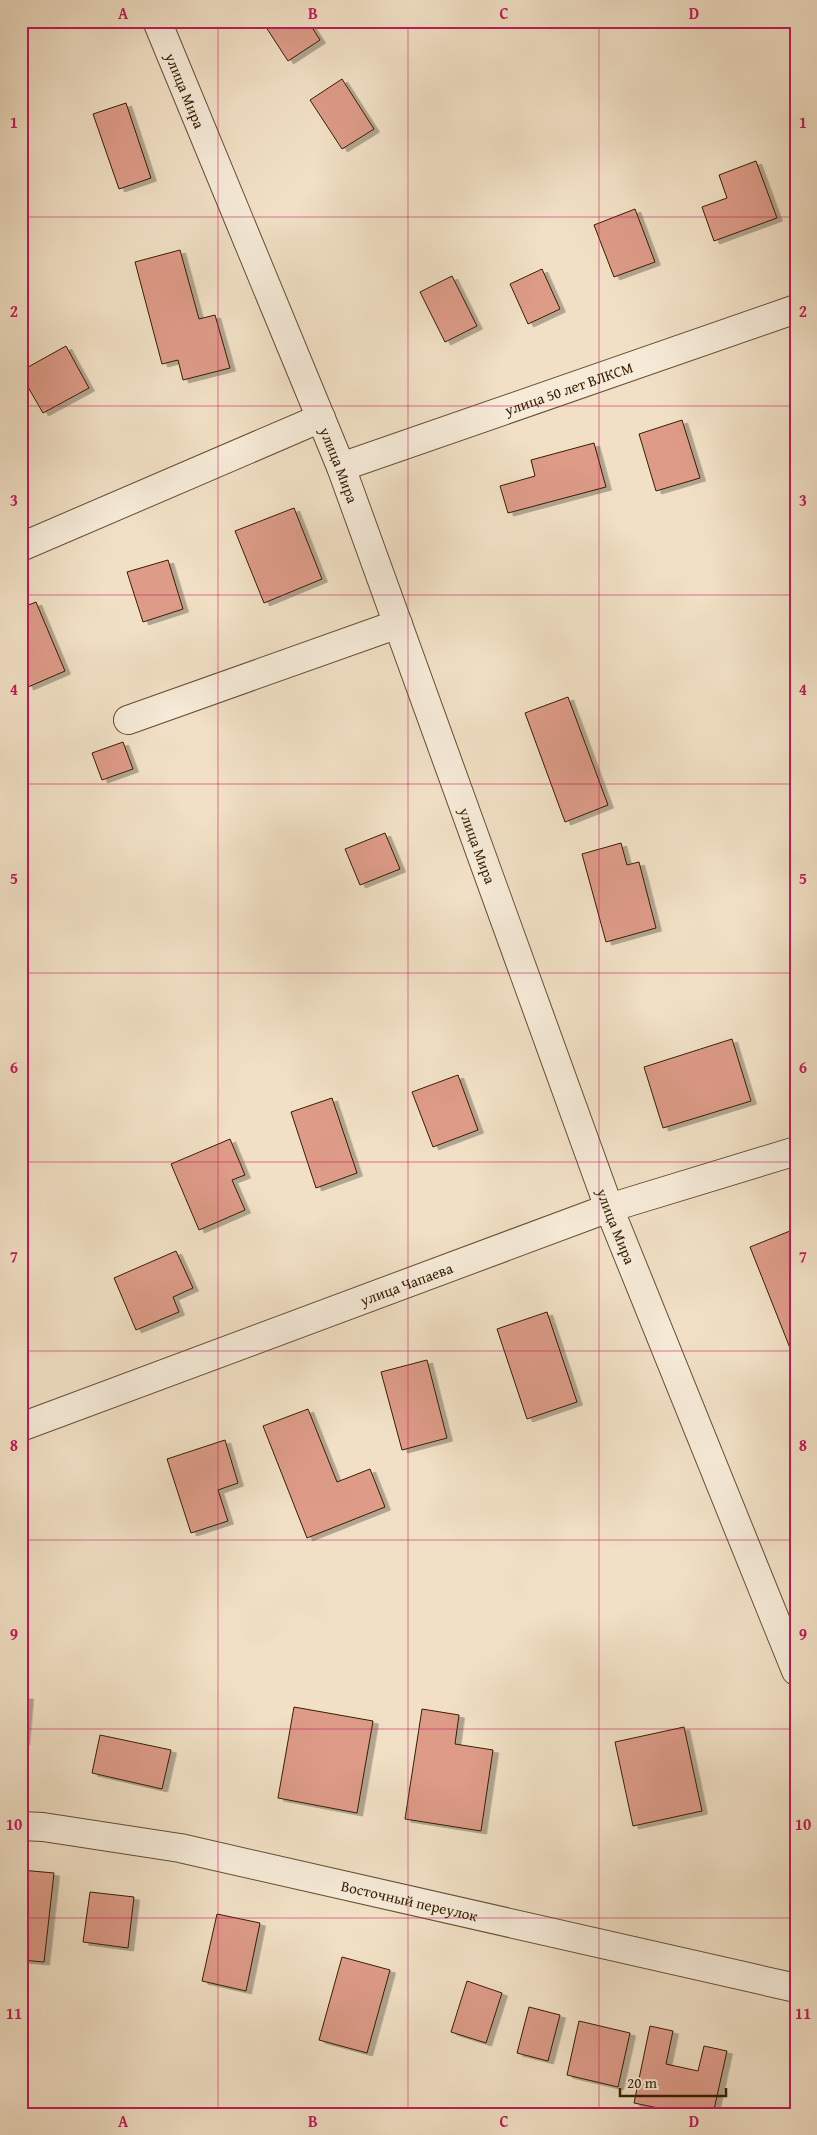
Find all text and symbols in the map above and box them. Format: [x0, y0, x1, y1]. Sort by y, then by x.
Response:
text: A [118, 1, 129, 25]
text: B [308, 1, 318, 25]
text: C [499, 1, 509, 25]
text: D [689, 1, 699, 25]
street label: улица Мира [160, 49, 211, 132]
text: 1 [10, 110, 18, 134]
text: 1 [799, 110, 807, 134]
text: 2 [10, 299, 18, 323]
text: 2 [799, 299, 807, 323]
street label: улица 50 лет ВЛКСМ [501, 356, 636, 420]
street label: улица Мира [315, 423, 364, 507]
text: 3 [10, 488, 18, 512]
text: 3 [799, 488, 807, 512]
text: 4 [10, 677, 18, 701]
text: 4 [799, 677, 807, 701]
street label: улица Мира [454, 804, 502, 887]
text: 5 [10, 866, 18, 890]
text: 5 [799, 866, 807, 890]
text: 6 [10, 1055, 18, 1079]
text: 6 [799, 1055, 807, 1079]
street label: улица Мира [592, 1184, 641, 1268]
text: 7 [10, 1244, 18, 1268]
text: 7 [799, 1244, 807, 1268]
street label: улица Чапаева [356, 1256, 456, 1311]
text: 8 [10, 1433, 18, 1457]
text: 8 [799, 1433, 807, 1457]
text: 9 [10, 1622, 18, 1646]
text: 9 [799, 1622, 807, 1646]
text: 10 [6, 1812, 22, 1836]
text: 10 [795, 1812, 811, 1836]
street label: Восточный переулок [339, 1874, 480, 1926]
text: 11 [6, 2001, 22, 2025]
text: 11 [795, 2001, 811, 2025]
scale bar [620, 2065, 726, 2097]
text: 20 m [627, 2072, 658, 2093]
text: A [118, 2109, 129, 2133]
text: B [308, 2109, 318, 2133]
text: C [499, 2109, 509, 2133]
text: D [689, 2109, 699, 2133]

